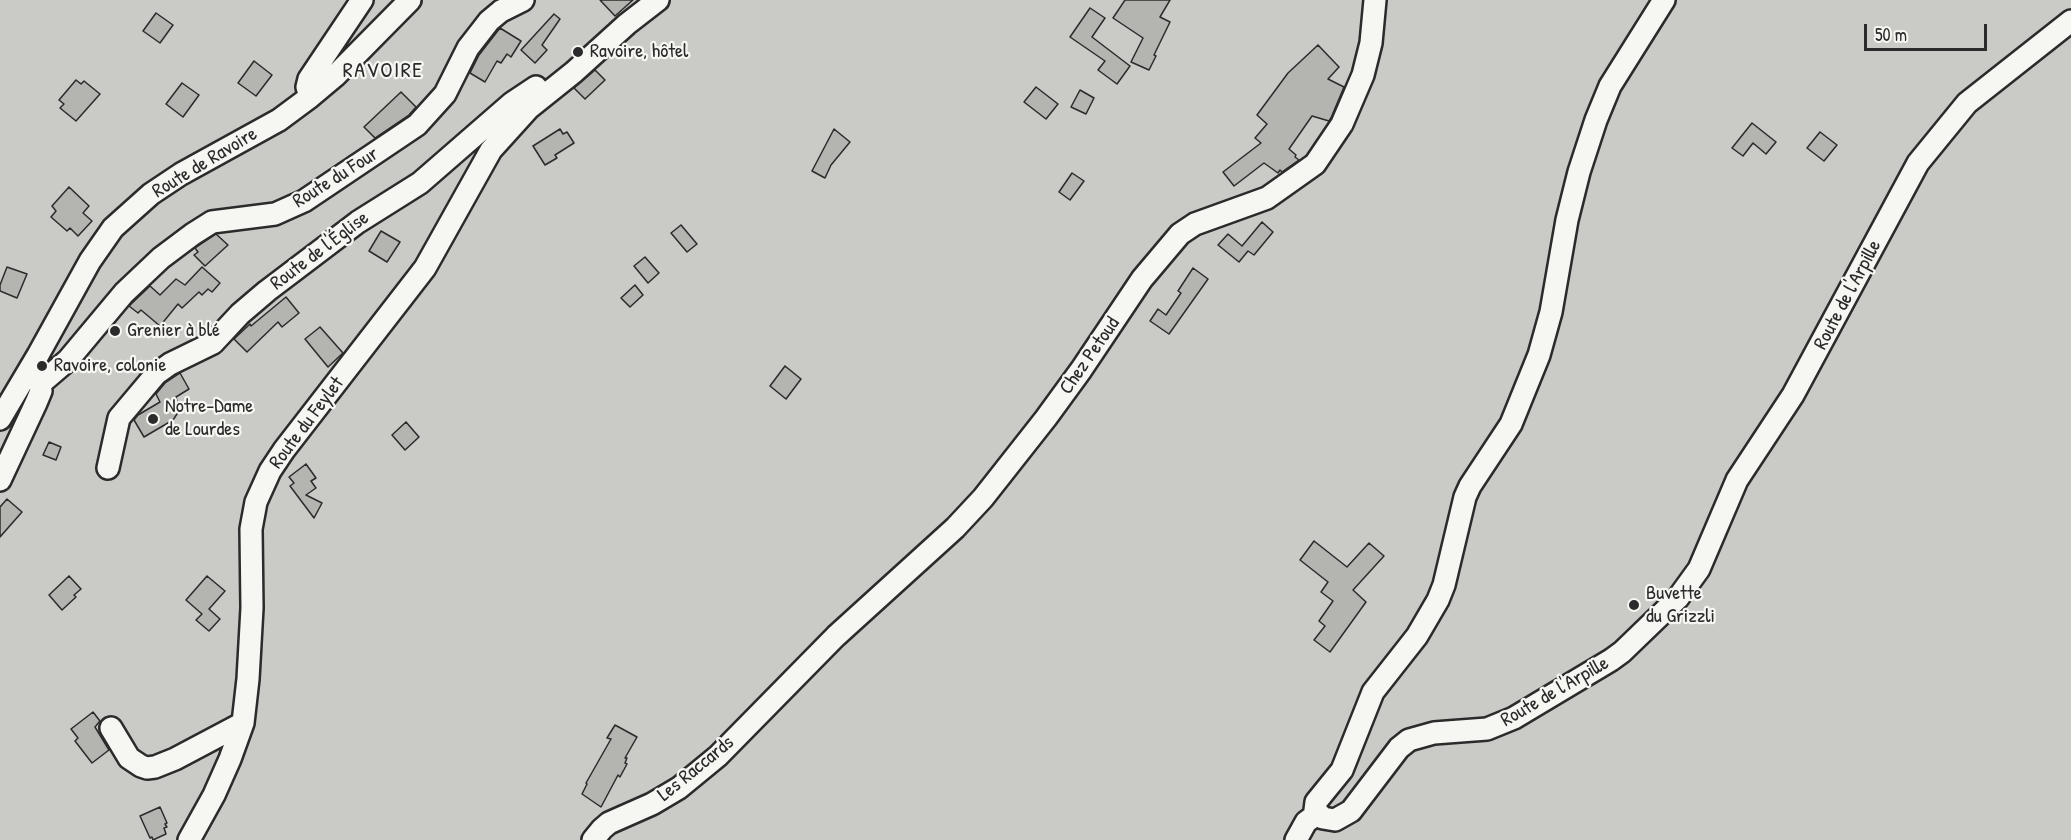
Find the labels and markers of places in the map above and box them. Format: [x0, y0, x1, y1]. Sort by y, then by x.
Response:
place label: Ravoire, hôtel [590, 40, 688, 64]
marker: Ravoire, hôtel [571, 45, 585, 59]
place label: Grenier à blé [127, 319, 220, 343]
marker: Grenier à blé [108, 324, 122, 338]
place label: Ravoire, colonie [54, 354, 166, 378]
marker: Ravoire, colonie [35, 359, 49, 373]
place label: Notre-Dame de Lourdes [165, 395, 253, 442]
marker: Notre-Dame de Lourdes [146, 412, 160, 426]
place label: Buvette du Grizzli [1646, 582, 1715, 629]
marker: Buvette du Grizzli [1627, 598, 1641, 612]

